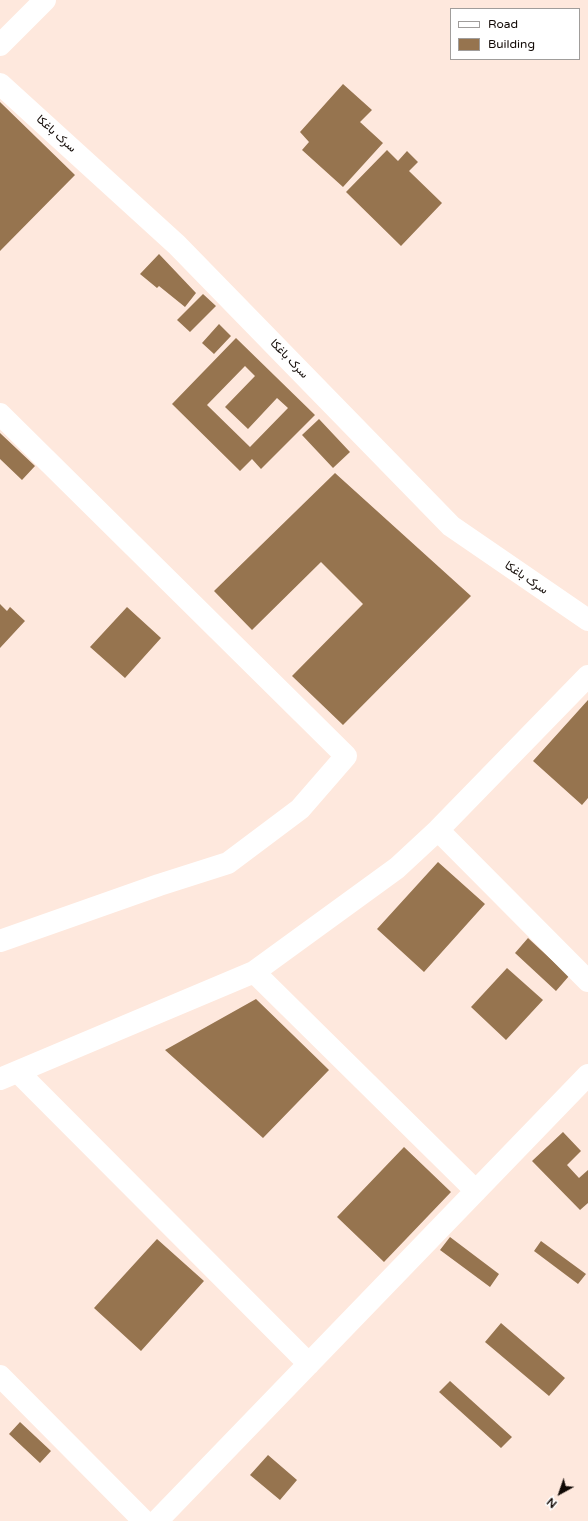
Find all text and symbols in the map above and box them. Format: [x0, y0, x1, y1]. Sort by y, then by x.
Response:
legend [450, 8, 580, 60]
text: Road [488, 17, 518, 31]
text: Building [488, 37, 535, 51]
street label: سرک باغکا [33, 112, 79, 156]
street label: سرک باغکا [267, 336, 311, 382]
street label: سرک باغکا [502, 558, 550, 598]
north arrow [540, 1473, 580, 1513]
text: N [544, 1495, 560, 1510]

